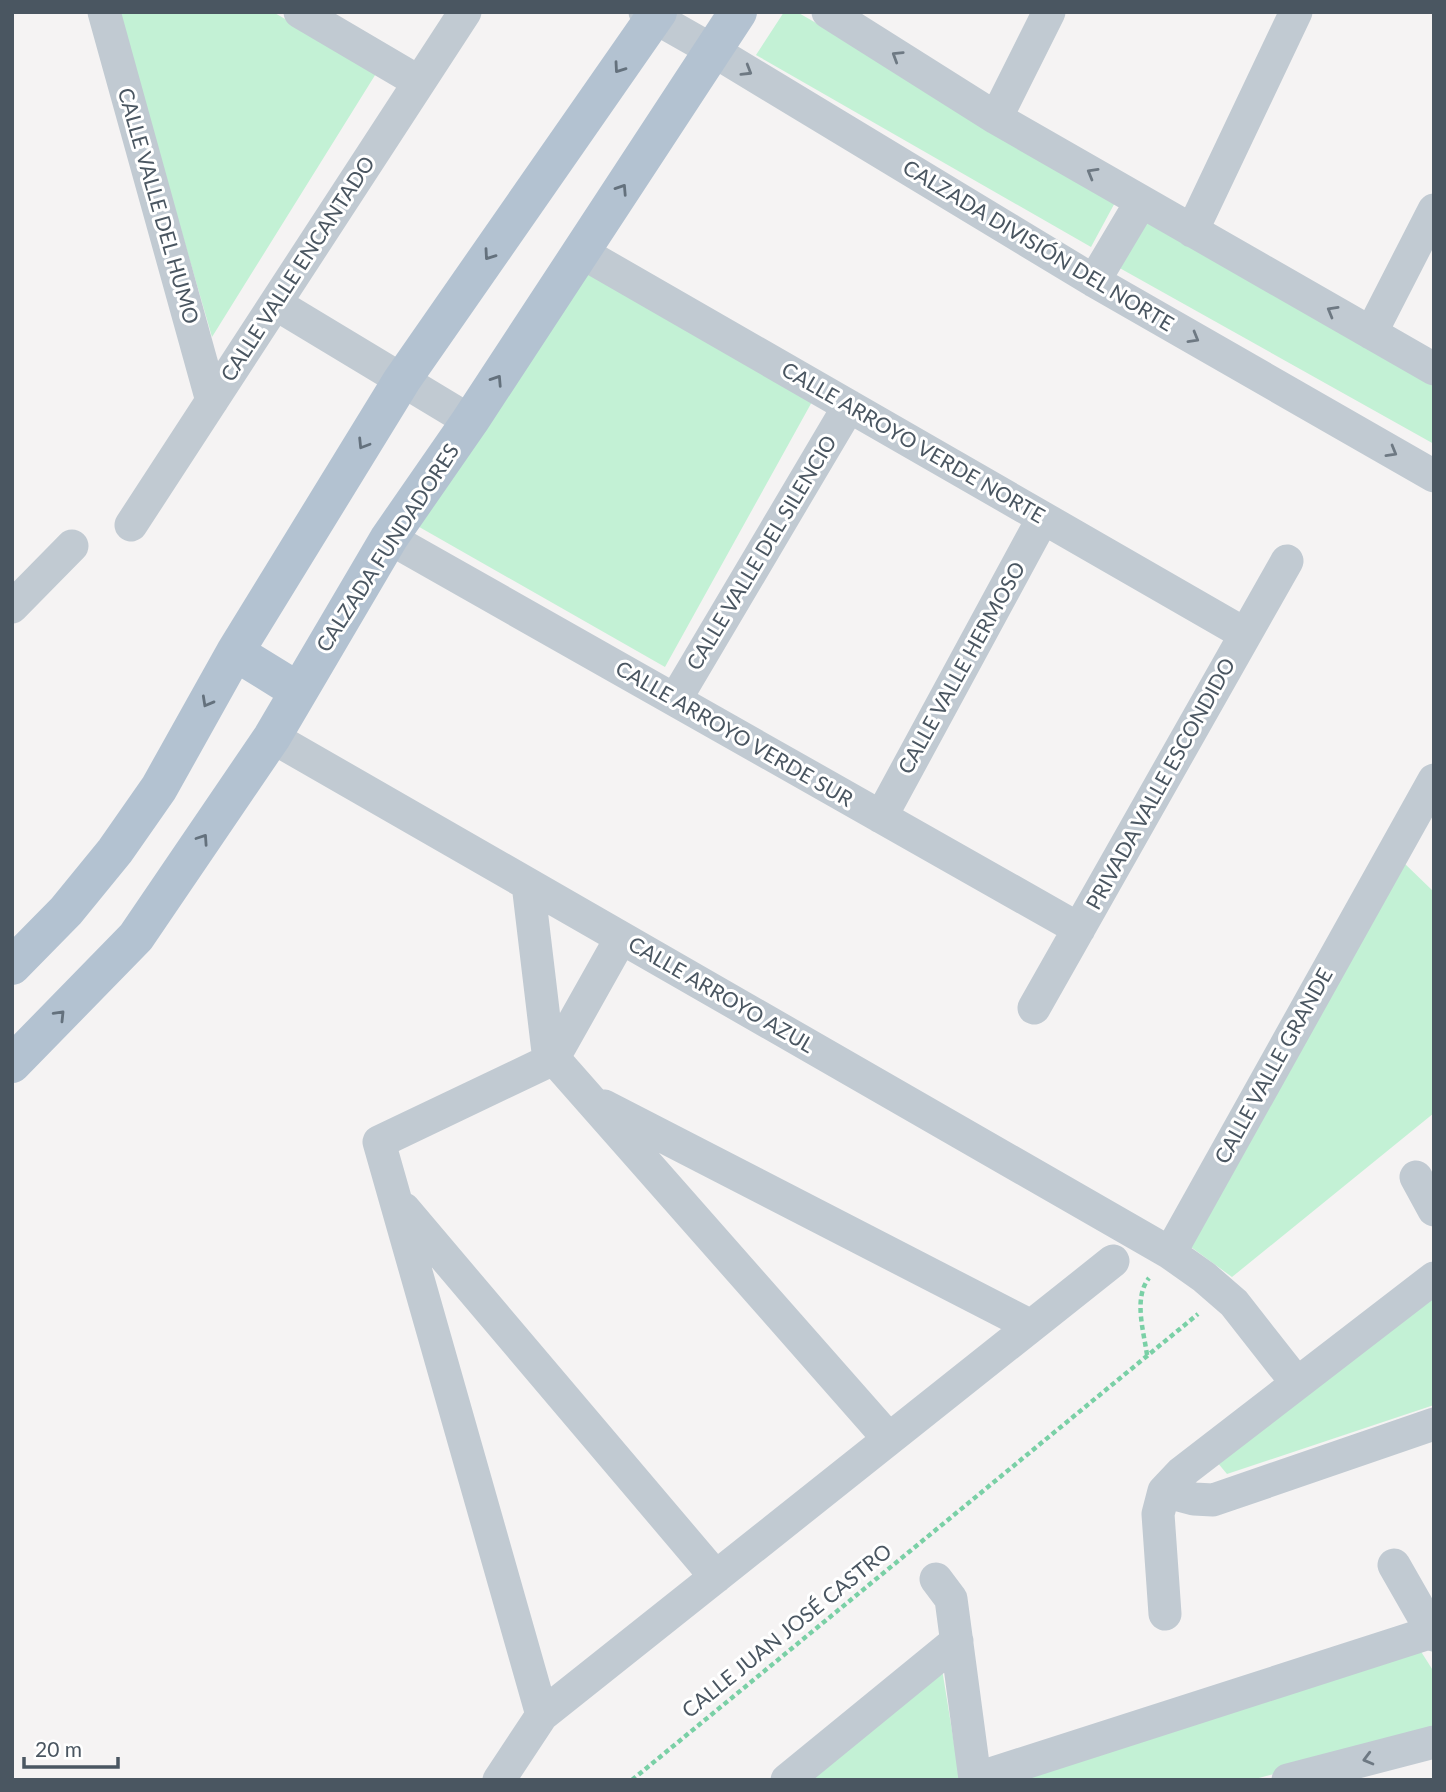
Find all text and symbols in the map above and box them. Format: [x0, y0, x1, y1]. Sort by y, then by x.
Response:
one-way arrow [892, 52, 905, 65]
one-way arrow [615, 60, 627, 73]
one-way arrow [739, 62, 752, 75]
street label: CALLE VALLE DEL HUMO [114, 85, 205, 326]
street label: CALLE VALLE ENCANTADO [215, 151, 379, 385]
street label: CALZADA DIVISIÓN DEL NORTE [899, 154, 1179, 336]
one-way arrow [1087, 169, 1100, 182]
one-way arrow [614, 184, 626, 197]
one-way arrow [485, 247, 497, 260]
one-way arrow [1327, 306, 1339, 319]
one-way arrow [1187, 330, 1200, 343]
street label: CALLE ARROYO VERDE NORTE [778, 356, 1050, 527]
one-way arrow [489, 374, 502, 387]
street label: CALLE VALLE DEL SILENCIO [681, 430, 841, 674]
one-way arrow [358, 436, 371, 449]
street label: CALZADA FUNDADORES [310, 439, 463, 656]
one-way arrow [1384, 443, 1397, 456]
street label: CALLE VALLE HERMOSO [892, 557, 1029, 778]
street label: PRIVADA VALLE ESCONDIDO [1080, 653, 1239, 913]
street label: CALLE ARROYO VERDE SUR [612, 654, 859, 811]
one-way arrow [202, 694, 215, 707]
one-way arrow [195, 834, 207, 847]
street label: CALLE ARROYO AZUL [625, 930, 819, 1057]
street label: CALLE VALLE GRANDE [1208, 963, 1337, 1167]
one-way arrow [51, 1010, 64, 1023]
street label: CALLE JUAN JOSÉ CASTRO [676, 1538, 896, 1722]
scale bar [24, 1726, 119, 1770]
text: 20 m [35, 1736, 82, 1761]
one-way arrow [1362, 1751, 1374, 1765]

